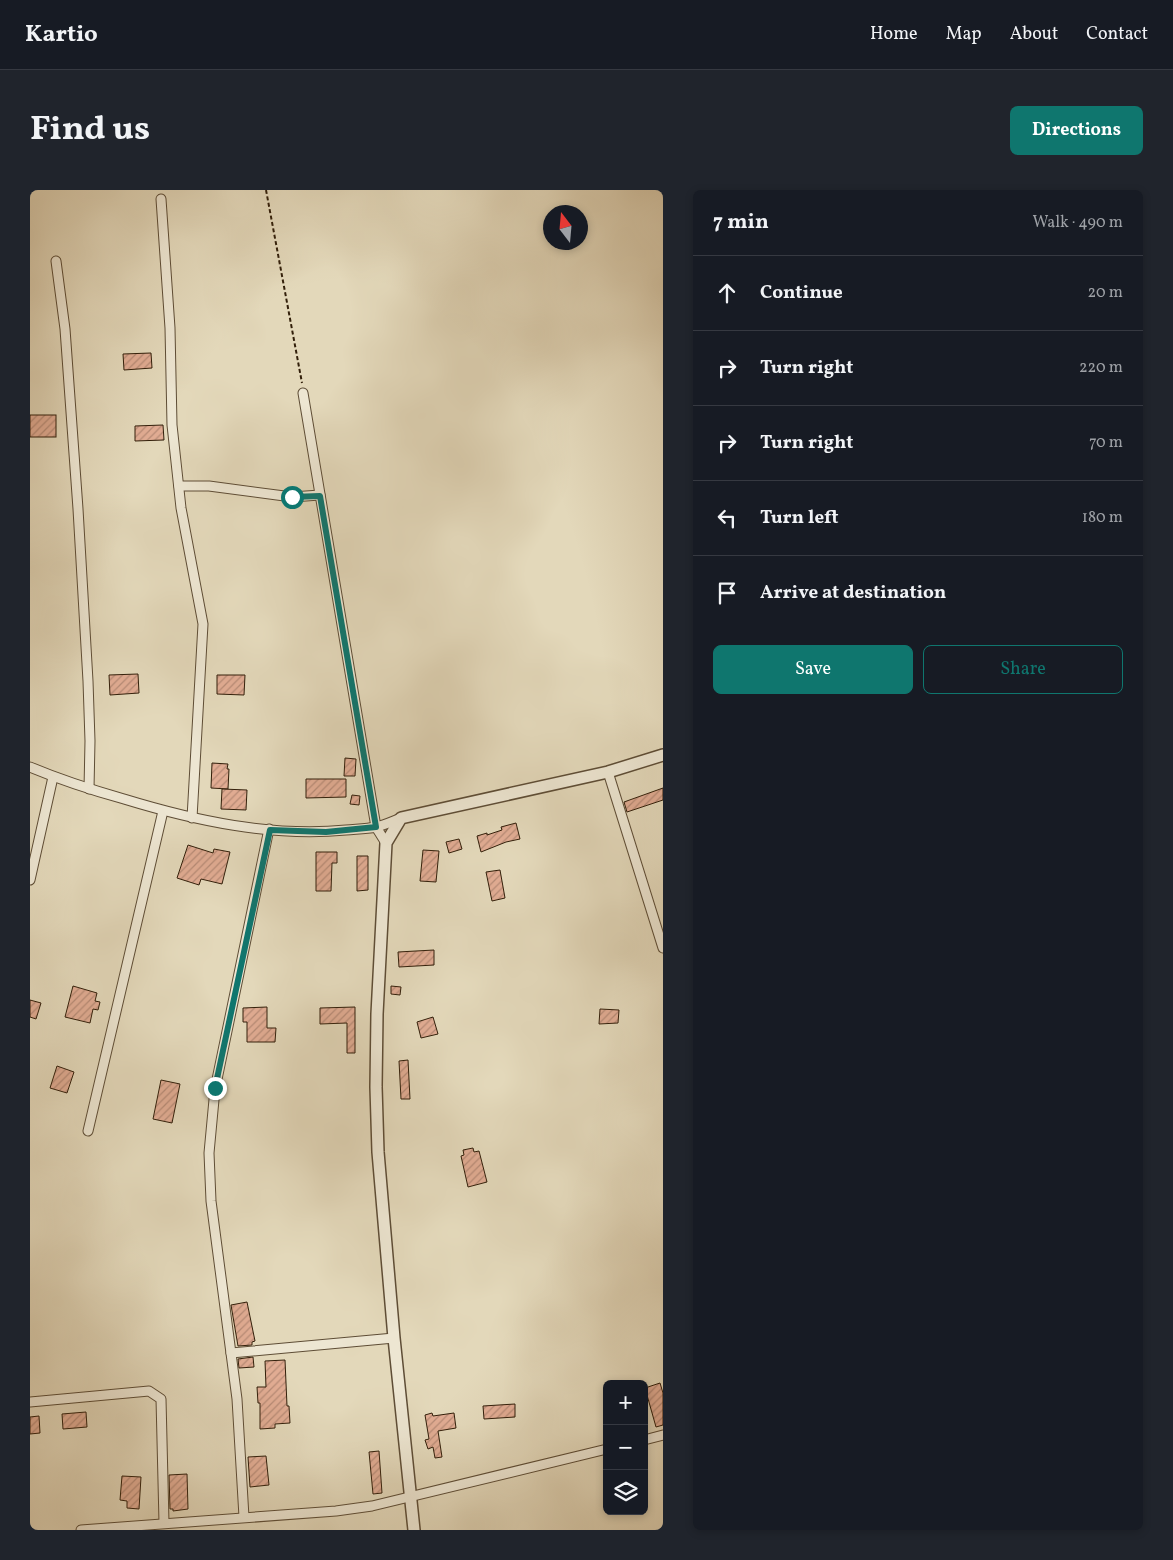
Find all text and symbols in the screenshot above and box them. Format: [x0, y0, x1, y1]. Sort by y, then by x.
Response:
text: Kartio [25, 18, 98, 52]
text: Home [870, 22, 918, 47]
text: Map [946, 22, 982, 47]
text: About [1010, 22, 1058, 47]
text: Contact [1086, 22, 1148, 47]
text: Find us [30, 106, 150, 154]
button: Directions [1010, 106, 1143, 155]
north arrow [543, 205, 588, 250]
text: 7 min [713, 208, 769, 237]
text: Walk · 490 m [1032, 212, 1123, 234]
icon: ahead [713, 279, 741, 307]
text: Continue [760, 280, 843, 306]
text: 20 m [1088, 282, 1123, 304]
icon: right [713, 354, 741, 382]
text: Turn right [760, 355, 853, 381]
text: 220 m [1079, 357, 1123, 379]
icon: right [713, 429, 741, 457]
text: Turn right [760, 430, 853, 456]
text: 70 m [1089, 432, 1123, 454]
route start [281, 486, 304, 509]
icon: left [713, 504, 741, 532]
text: Turn left [760, 505, 839, 531]
text: 180 m [1082, 507, 1123, 529]
icon: arrive [713, 579, 741, 607]
text: Arrive at destination [760, 580, 946, 606]
button: Save [713, 645, 913, 694]
button: Share [923, 645, 1123, 694]
route end [204, 1077, 227, 1100]
map controls [603, 1380, 648, 1515]
button: + [603, 1380, 648, 1425]
button: − [603, 1425, 648, 1470]
button: layers [603, 1470, 648, 1515]

